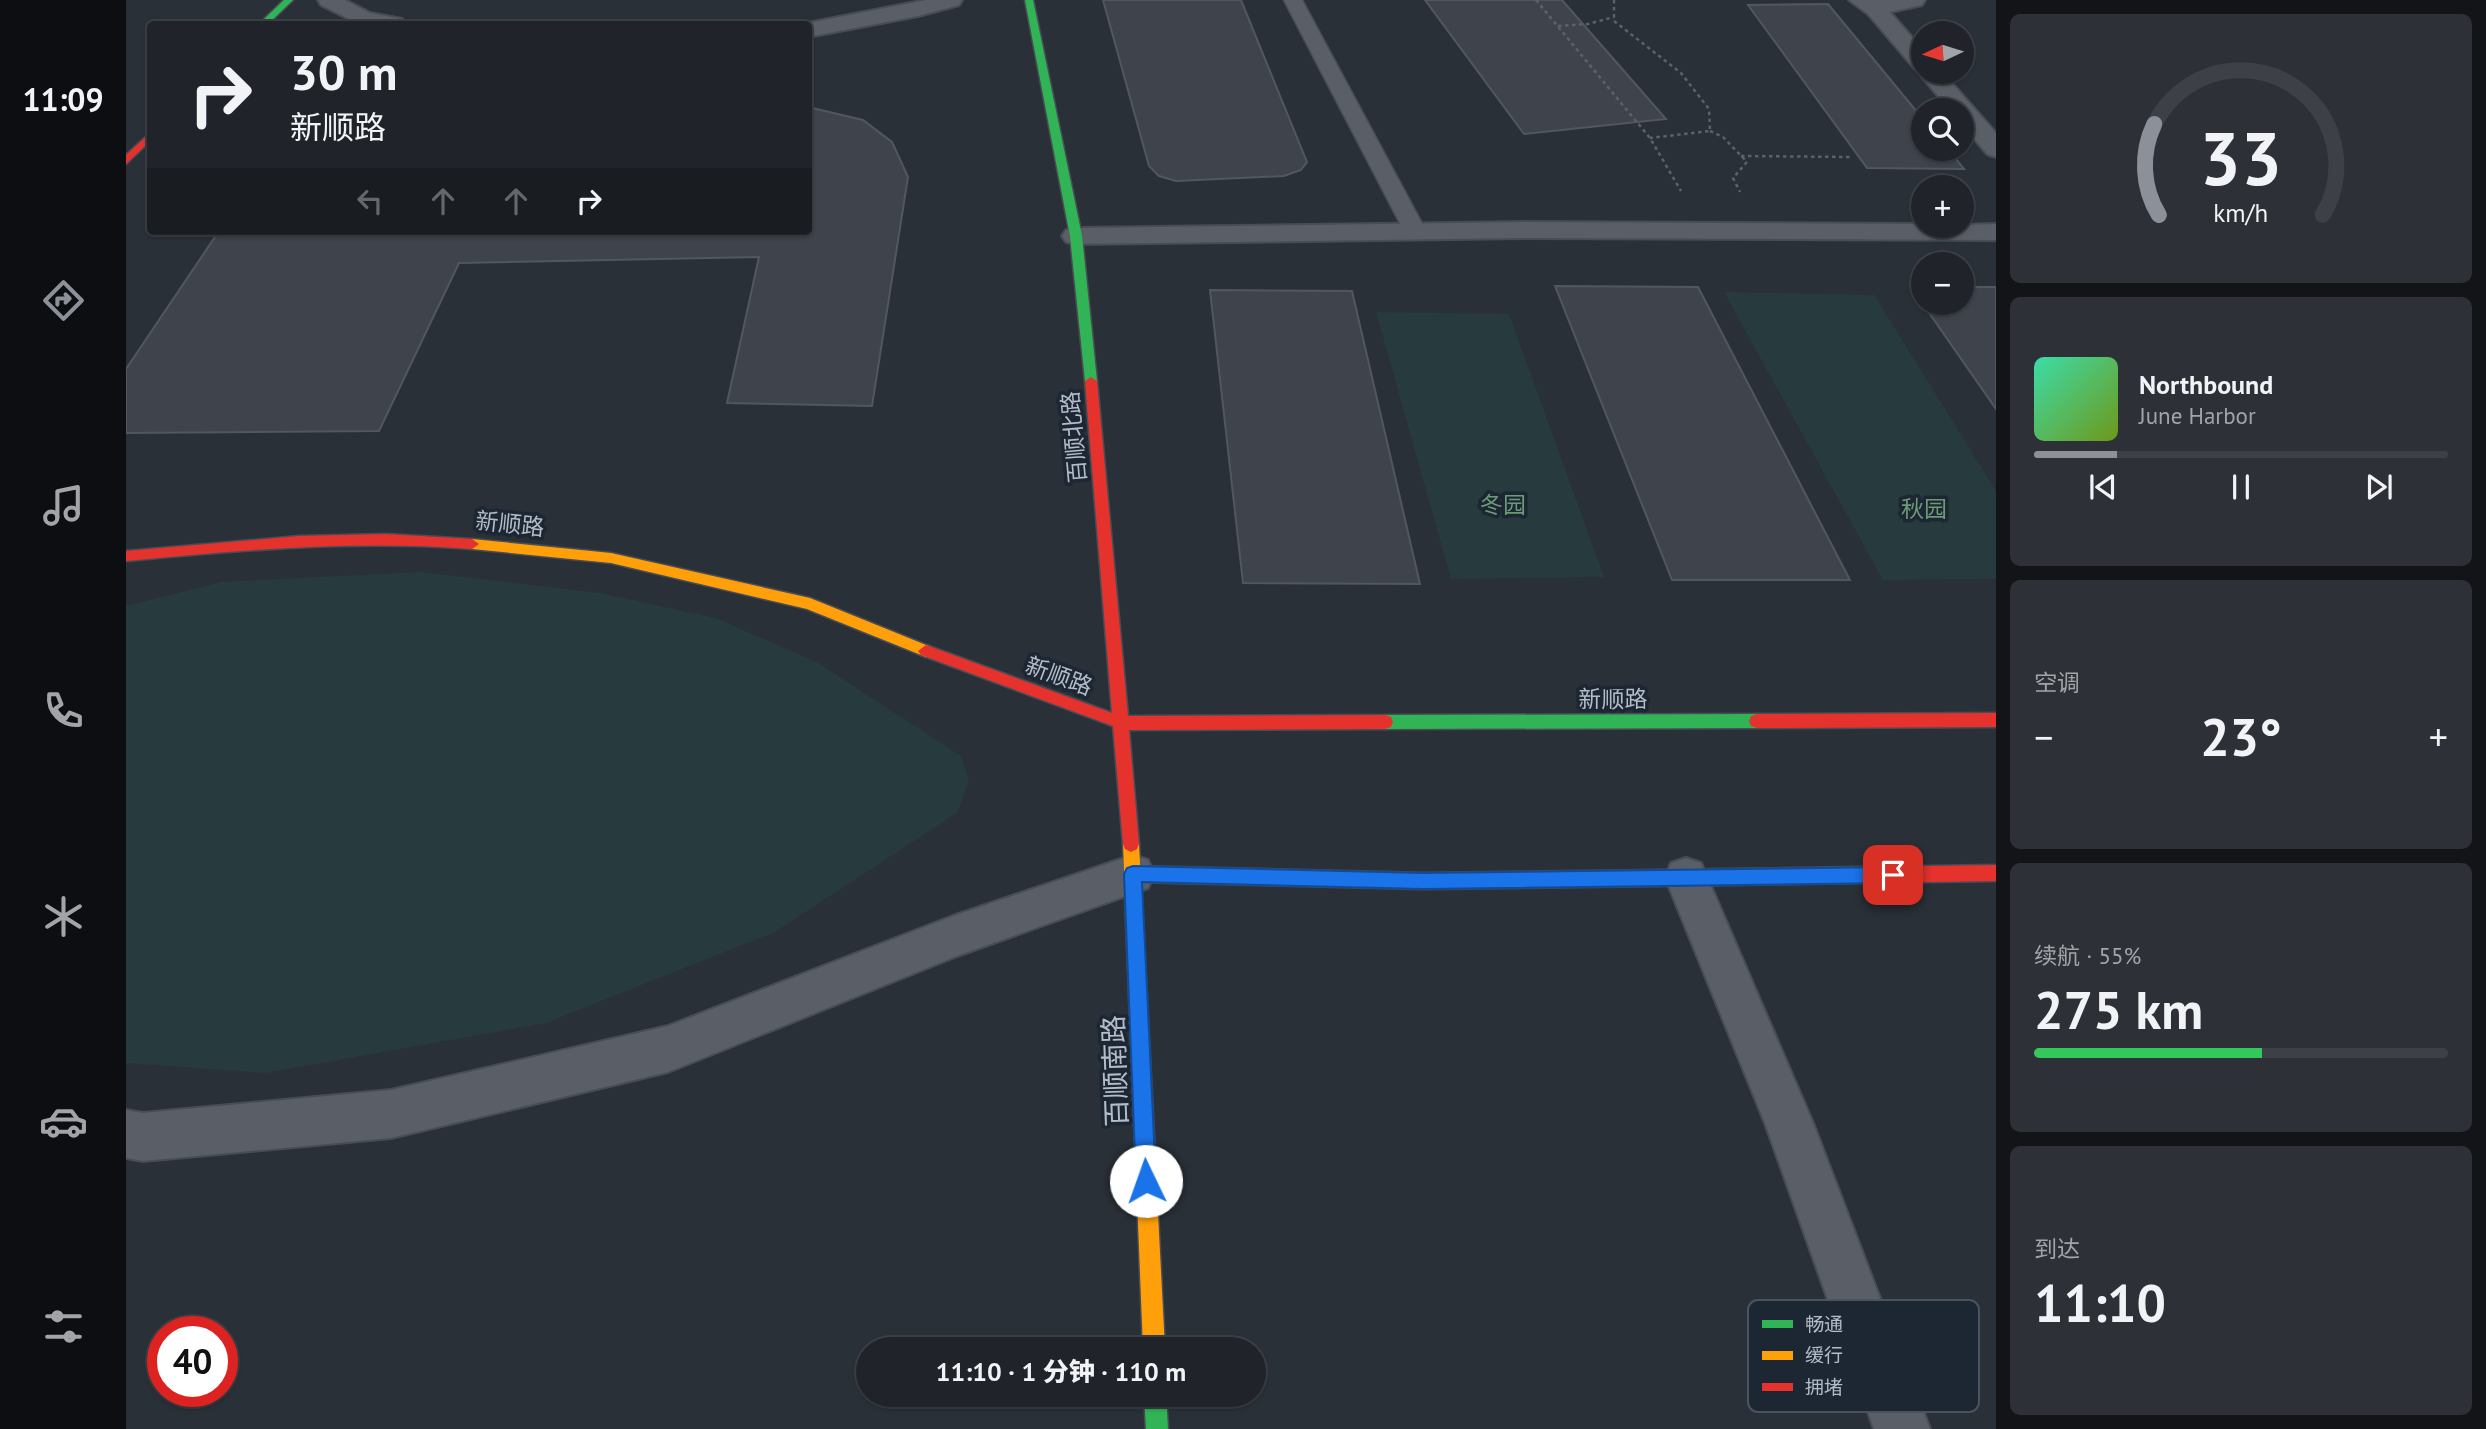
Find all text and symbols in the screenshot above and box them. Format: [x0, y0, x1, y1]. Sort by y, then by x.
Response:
north arrow [1911, 21, 1974, 84]
map controls [1911, 21, 1974, 315]
text: 30 m [290, 40, 397, 104]
icon: right [175, 49, 266, 140]
text: 11:09 [22, 78, 104, 120]
button: search [1911, 98, 1974, 161]
text: 新顺路 [290, 106, 386, 148]
text: 33 [2200, 111, 2282, 205]
button: + [1911, 175, 1974, 238]
icon: left [351, 182, 389, 220]
icon: ahead [424, 182, 462, 220]
icon: ahead [497, 182, 535, 220]
icon: right [570, 182, 608, 220]
text: km/h [2214, 196, 2268, 228]
button: − [1911, 252, 1974, 315]
icon: directions [39, 276, 88, 325]
text: Northbound [2139, 368, 2273, 401]
street label: 百顺北路 [1055, 390, 1092, 484]
text: June Harbor [2139, 401, 2256, 430]
icon: previous [2084, 468, 2122, 506]
icon: pause [2222, 468, 2260, 506]
icon: next [2360, 468, 2398, 506]
icon: music [39, 481, 88, 530]
park label: 冬园 [1480, 490, 1526, 519]
park label: 秋园 [1901, 494, 1947, 523]
street label: 新顺路 [474, 505, 546, 542]
street label: 新顺路 [1022, 650, 1097, 701]
text: 空调 [2034, 668, 2080, 697]
street label: 新顺路 [1579, 684, 1648, 713]
icon: phone [39, 686, 88, 735]
text: 23° [2200, 703, 2282, 770]
text: − [2034, 712, 2053, 761]
text: + [2429, 712, 2448, 761]
pin [1863, 845, 1923, 905]
icon: arrive [1874, 856, 1912, 894]
icon: climate [39, 892, 88, 941]
text: 续航 · 55% [2034, 941, 2141, 970]
text: 275 km [2034, 976, 2203, 1043]
street label: 百顺南路 [1094, 1014, 1135, 1128]
icon: car [39, 1097, 88, 1146]
position arrow [1109, 1144, 1183, 1218]
text: 到达 [2034, 1234, 2080, 1263]
text: 11:10 [2034, 1269, 2166, 1336]
legend [1748, 1300, 1979, 1412]
icon: filters [39, 1302, 88, 1351]
text: 畅通 [1805, 1312, 1843, 1336]
speed limit sign: 40 [147, 1316, 238, 1407]
text: 缓行 [1805, 1343, 1843, 1367]
text: 11:10 · 1 分钟 · 110 m [936, 1355, 1186, 1388]
text: 拥堵 [1805, 1375, 1843, 1399]

